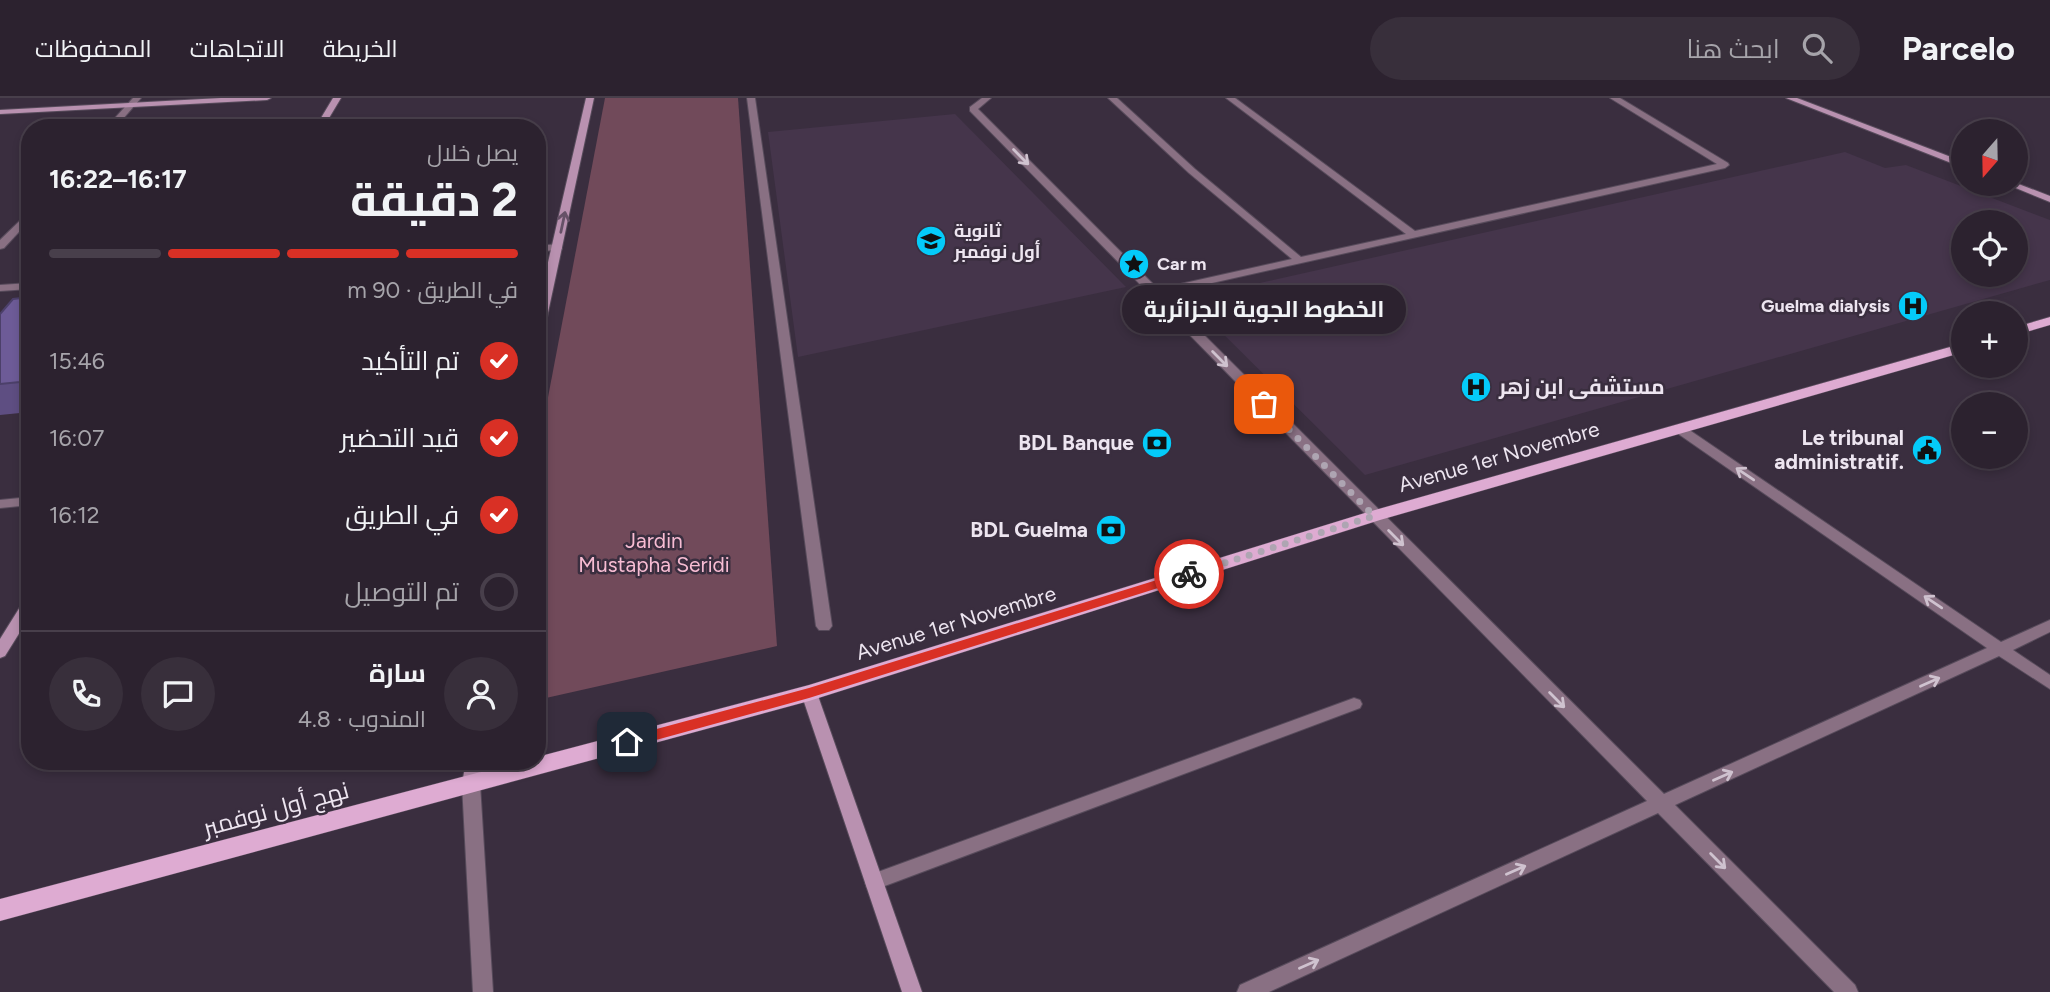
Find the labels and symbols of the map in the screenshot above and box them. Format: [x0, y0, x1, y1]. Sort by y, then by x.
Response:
north arrow [1951, 119, 2028, 196]
one-way arrow [1012, 149, 1029, 166]
one-way arrow [557, 211, 570, 234]
place label: ثانوية أول نوفمبر [953, 220, 1040, 263]
school or university icon: ثانوية أول نوفمبر [914, 224, 948, 258]
place icon: Car m [1117, 247, 1151, 281]
place label: Car m [1157, 253, 1206, 275]
callout: الخطوط الجوية الجزائرية [1122, 285, 1406, 334]
hospital icon: Guelma dialysis [1896, 289, 1930, 323]
place label: Guelma dialysis [1761, 295, 1891, 317]
one-way arrow [1211, 350, 1228, 367]
hospital icon: مستشفى ابن زهر [1459, 370, 1493, 404]
pin [1234, 374, 1294, 434]
place label: مستشفى ابن زهر [1498, 374, 1665, 399]
street label: Avenue 1er Novembre [1396, 416, 1602, 497]
place label: Le tribunal administratif. [1774, 425, 1904, 474]
bank icon: BDL Banque [1140, 426, 1174, 460]
place label: BDL Banque [1018, 430, 1134, 455]
public building icon: Le tribunal administratif. [1910, 433, 1944, 467]
one-way arrow [1736, 467, 1755, 481]
bank icon: BDL Guelma [1094, 513, 1128, 547]
place label: BDL Guelma [970, 517, 1088, 542]
park label: Jardin Mustapha Seridi [578, 528, 730, 577]
one-way arrow [1388, 530, 1405, 547]
courier [1154, 539, 1224, 609]
street label: Avenue 1er Novembre [853, 580, 1059, 665]
one-way arrow [1924, 595, 1943, 609]
one-way arrow [1920, 674, 1941, 687]
one-way arrow [1548, 691, 1565, 708]
pin [597, 712, 657, 772]
one-way arrow [1712, 768, 1733, 782]
street label: نهج أول نوفمبر [197, 774, 353, 844]
one-way arrow [1709, 852, 1726, 869]
one-way arrow [1505, 863, 1526, 876]
one-way arrow [1298, 957, 1319, 970]

